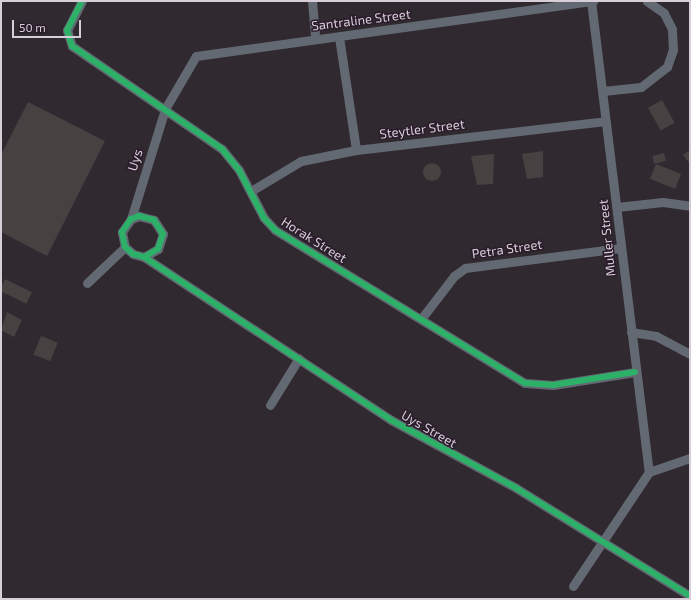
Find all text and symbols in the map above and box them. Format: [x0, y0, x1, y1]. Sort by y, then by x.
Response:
street label: Santraline Street [310, 6, 412, 34]
scale bar [14, 12, 83, 38]
text: 50 m [19, 20, 46, 34]
street label: Steytler Street [378, 116, 466, 142]
street label: Uys [124, 147, 146, 173]
street label: Muller Street [595, 199, 619, 277]
street label: Horak Street [278, 214, 350, 266]
street label: Petra Street [471, 236, 543, 262]
street label: Uys Street [399, 407, 459, 451]

